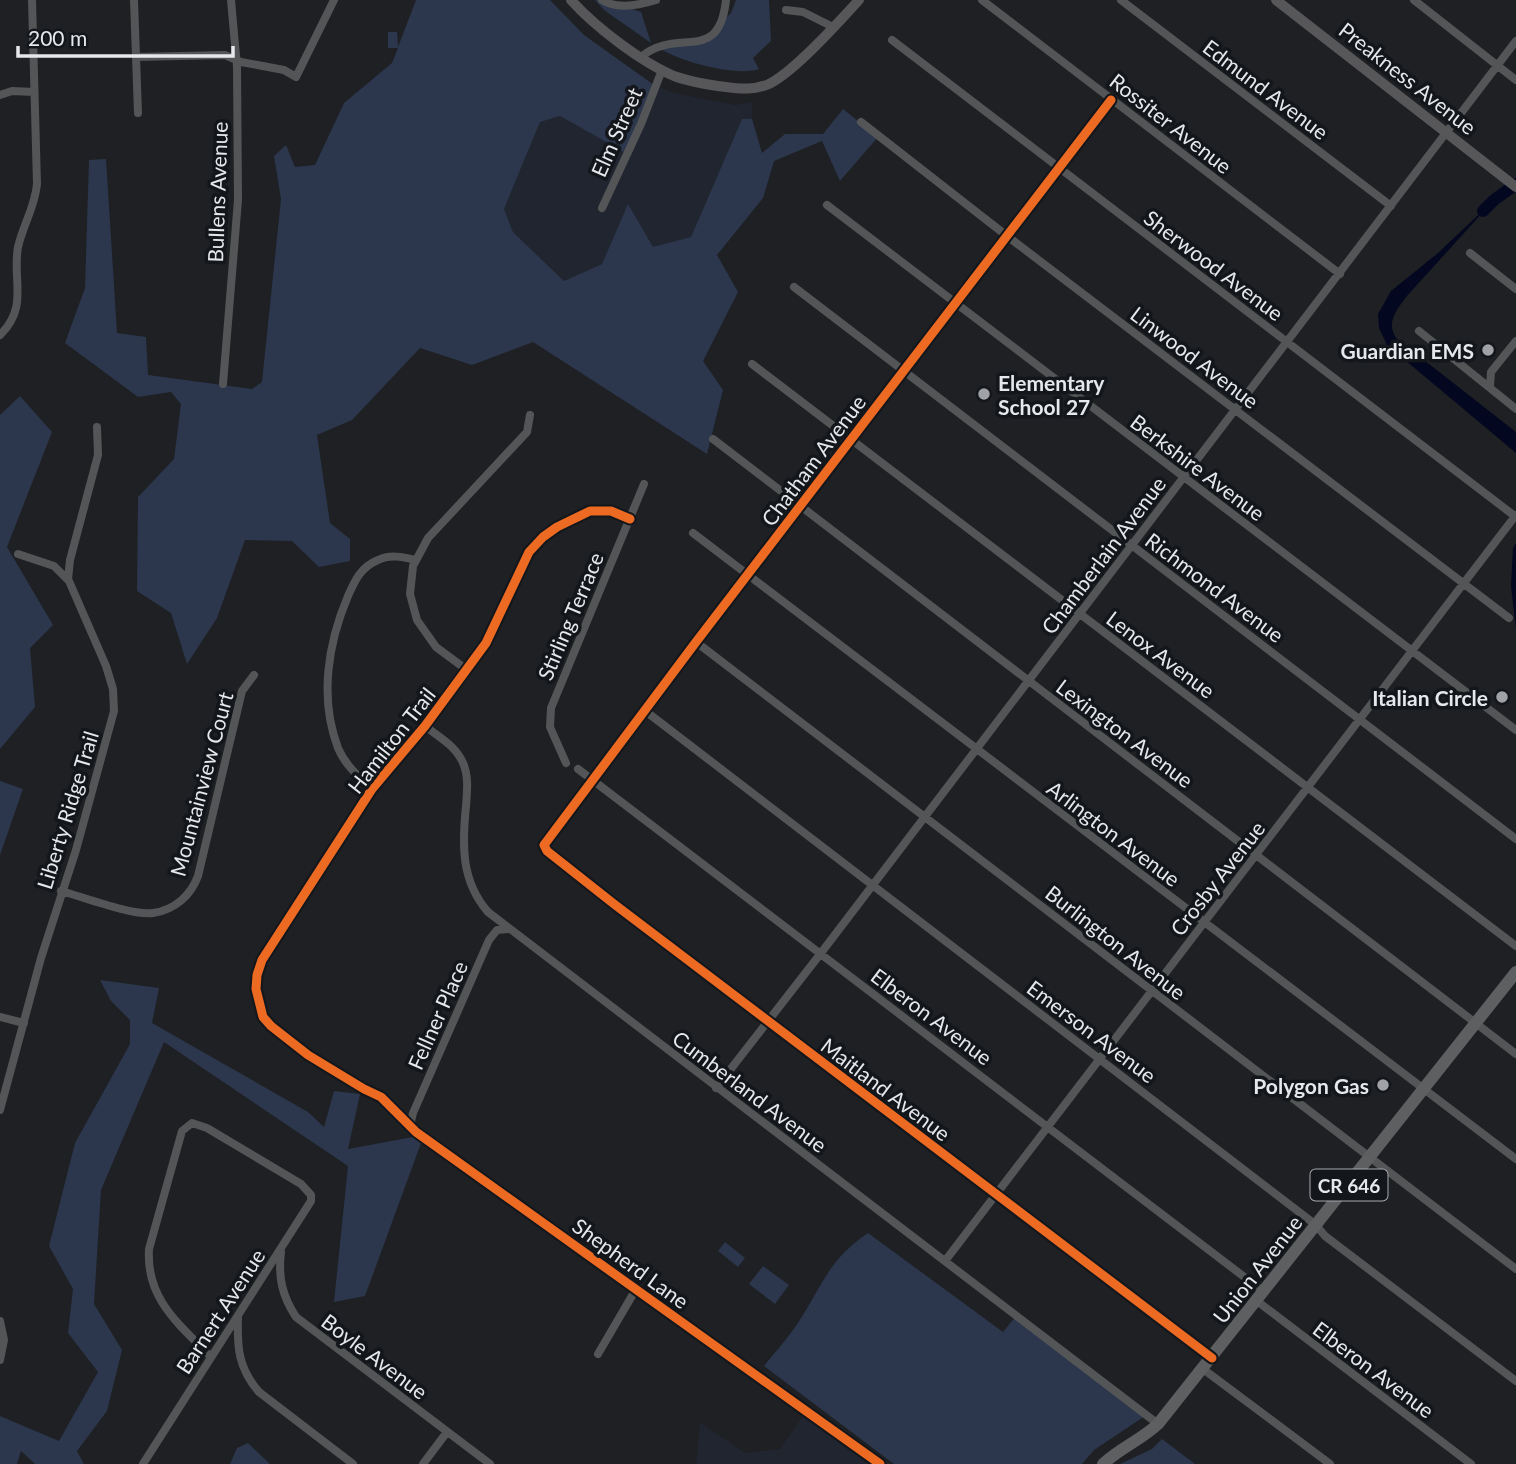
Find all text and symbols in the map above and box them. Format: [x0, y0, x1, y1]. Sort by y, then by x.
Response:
scale bar [18, 14, 233, 58]
street label: Preakness Avenue [1334, 17, 1482, 139]
text: 200 m [28, 25, 87, 50]
street label: Edmund Avenue [1199, 34, 1333, 144]
street label: Rossiter Avenue [1105, 68, 1237, 178]
street label: Elm Street [585, 83, 647, 180]
street label: Bullens Avenue [202, 121, 232, 263]
street label: Sherwood Avenue [1139, 205, 1289, 325]
street label: Linwood Avenue [1126, 301, 1264, 413]
place label: Guardian EMS [1341, 338, 1474, 363]
marker: Guardian EMS [1480, 342, 1496, 358]
place label: Elementary School 27 [998, 370, 1105, 419]
marker: Elementary School 27 [976, 386, 992, 402]
street label: Chatham Avenue [756, 390, 870, 530]
street label: Berkshire Avenue [1126, 409, 1270, 525]
street label: Chamberlain Avenue [1036, 471, 1170, 639]
street label: Richmond Avenue [1141, 527, 1289, 647]
street label: Stirling Terrace [532, 548, 608, 684]
street label: Lenox Avenue [1102, 605, 1220, 703]
street label: Lexington Avenue [1052, 674, 1198, 792]
street label: Hamilton Trail [342, 682, 440, 798]
place label: Italian Circle [1372, 685, 1488, 710]
street label: Mountainview Court [164, 689, 238, 879]
marker: Italian Circle [1494, 689, 1510, 705]
street label: Liberty Ridge Trail [31, 728, 103, 892]
street label: Arlington Avenue [1043, 775, 1185, 891]
street label: Crosby Avenue [1165, 816, 1269, 940]
street label: Burlington Avenue [1041, 880, 1191, 1004]
street label: Fellner Place [402, 957, 472, 1073]
street label: Elberon Avenue [867, 962, 997, 1070]
street label: Emerson Avenue [1023, 974, 1161, 1088]
street label: Cumberland Avenue [668, 1025, 832, 1157]
street label: Maitland Avenue [816, 1032, 956, 1146]
place label: Polygon Gas [1253, 1073, 1369, 1098]
marker: Polygon Gas [1375, 1077, 1391, 1093]
road number: CR 646 [1310, 1170, 1388, 1200]
street label: Union Avenue [1207, 1210, 1307, 1328]
street label: Shepherd Lane [568, 1213, 694, 1313]
street label: Barnert Avenue [170, 1244, 270, 1378]
street label: Boyle Avenue [317, 1308, 433, 1404]
street label: Elberon Avenue [1309, 1315, 1439, 1423]

